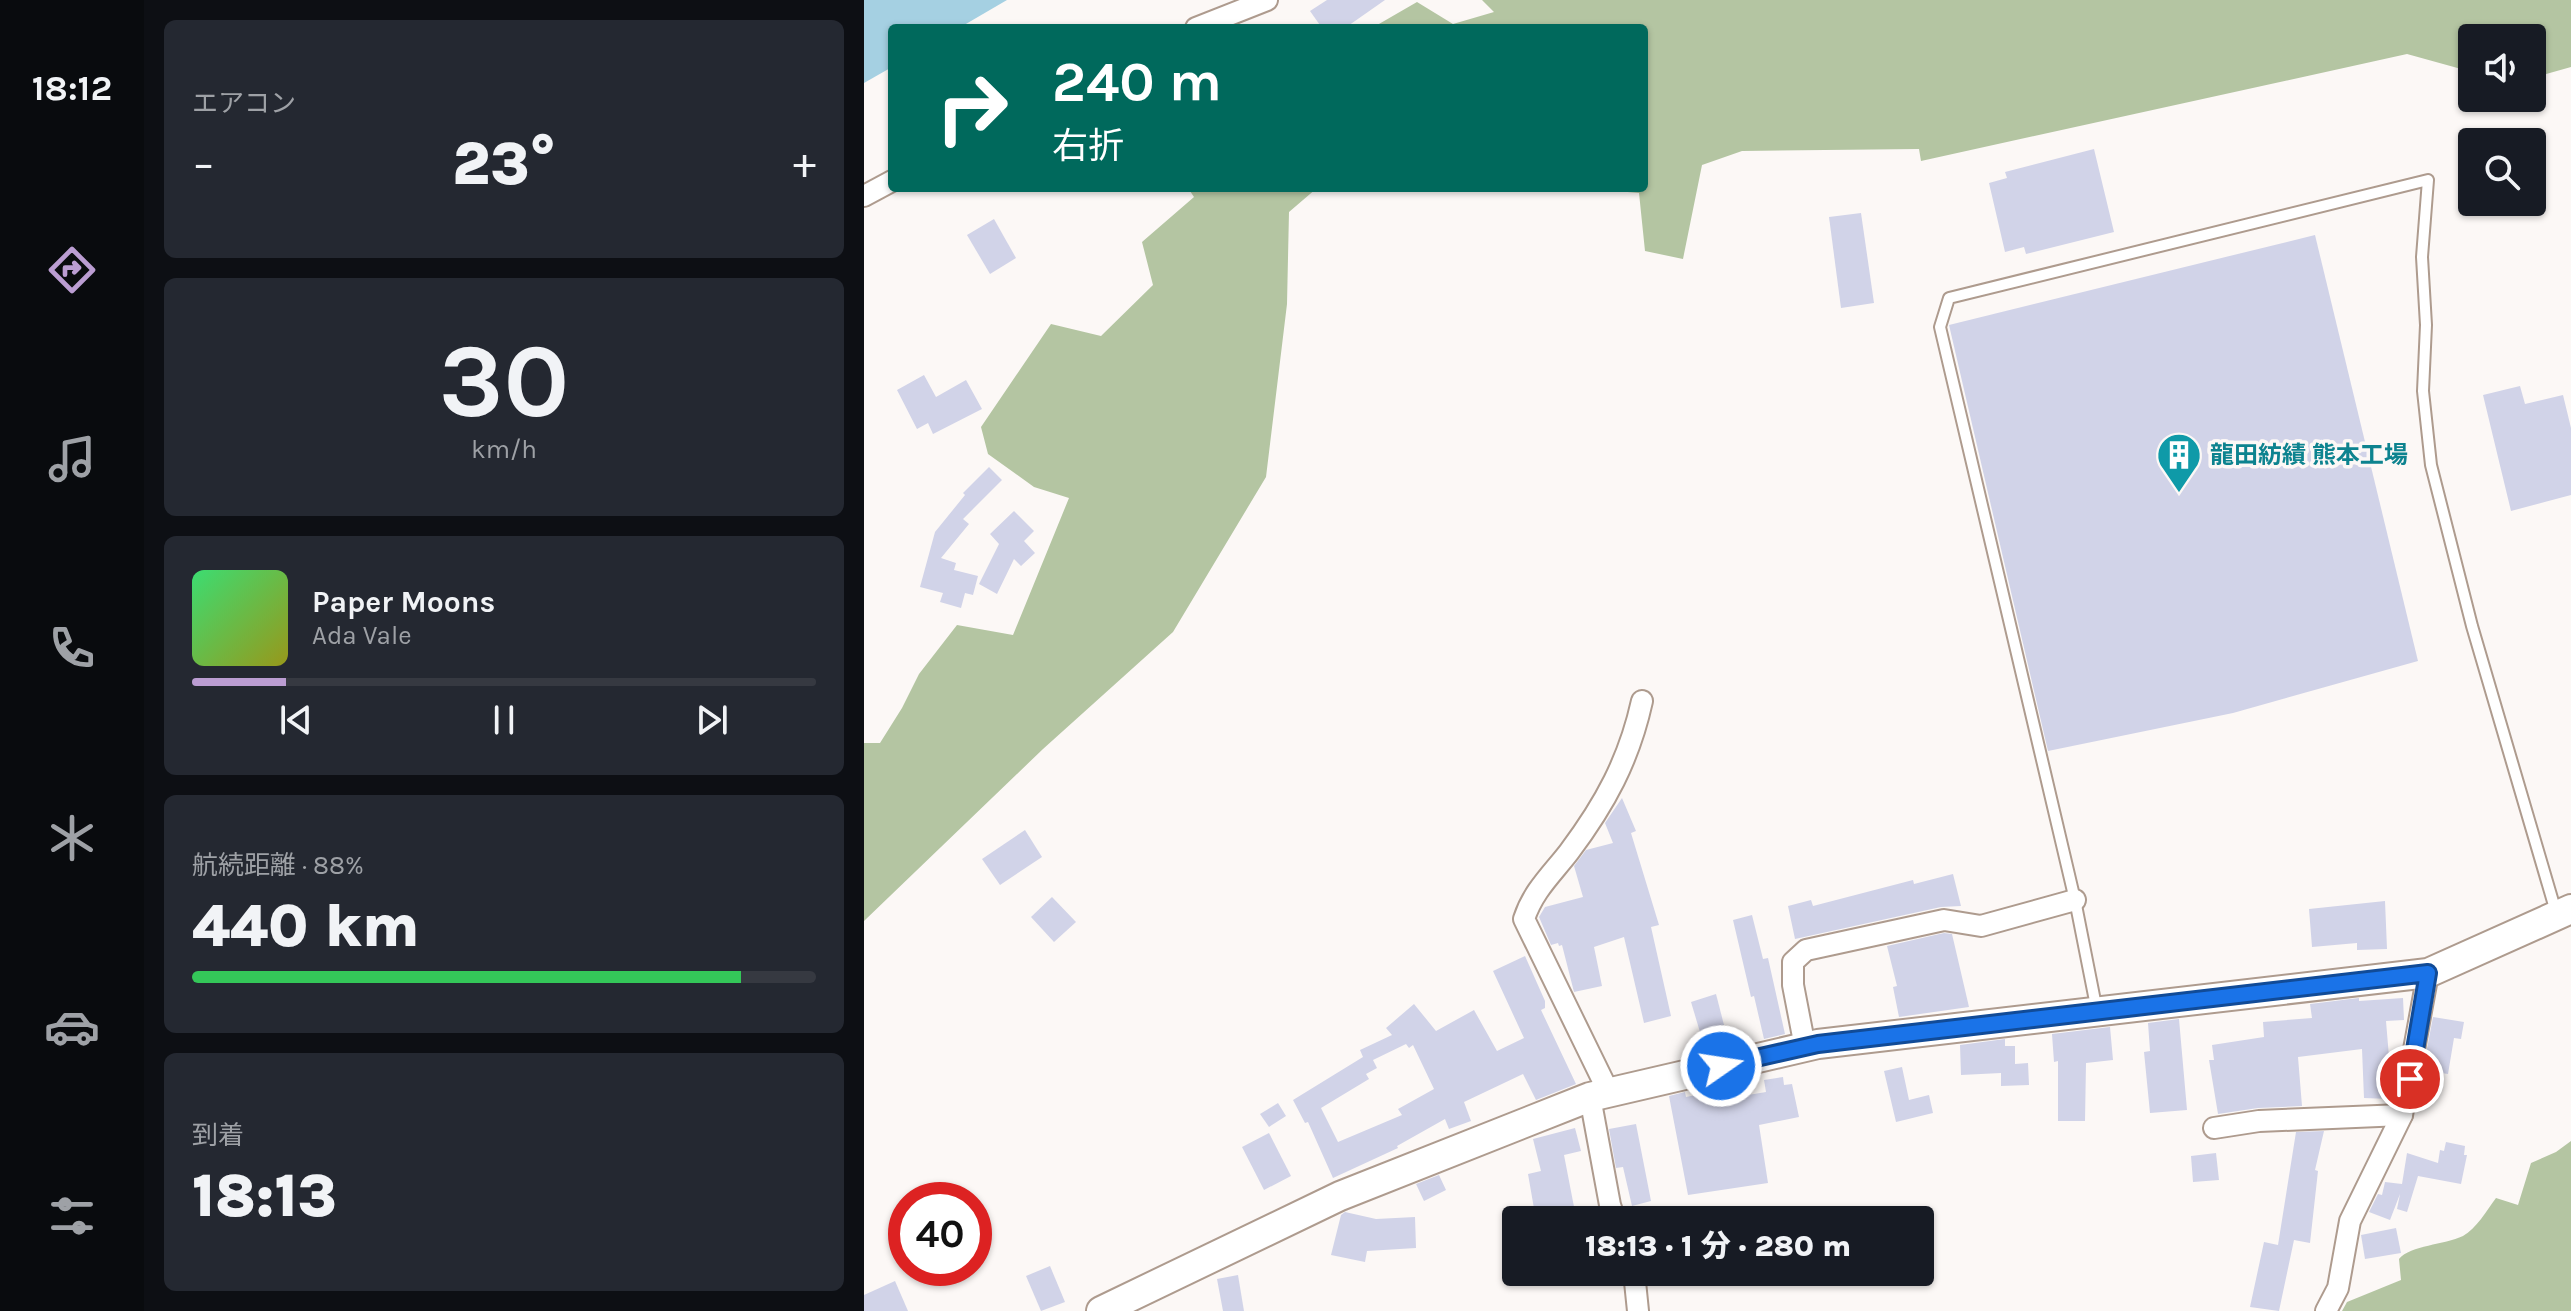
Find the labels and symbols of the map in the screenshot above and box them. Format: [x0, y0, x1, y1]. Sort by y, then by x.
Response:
building icon: 龍田紡績 熊本工場 [2155, 431, 2203, 494]
place label: 龍田紡績 熊本工場 [2210, 441, 2408, 469]
position arrow [1679, 1024, 1763, 1108]
pin [2376, 1045, 2444, 1113]
speed limit sign: 40 [888, 1182, 992, 1286]

